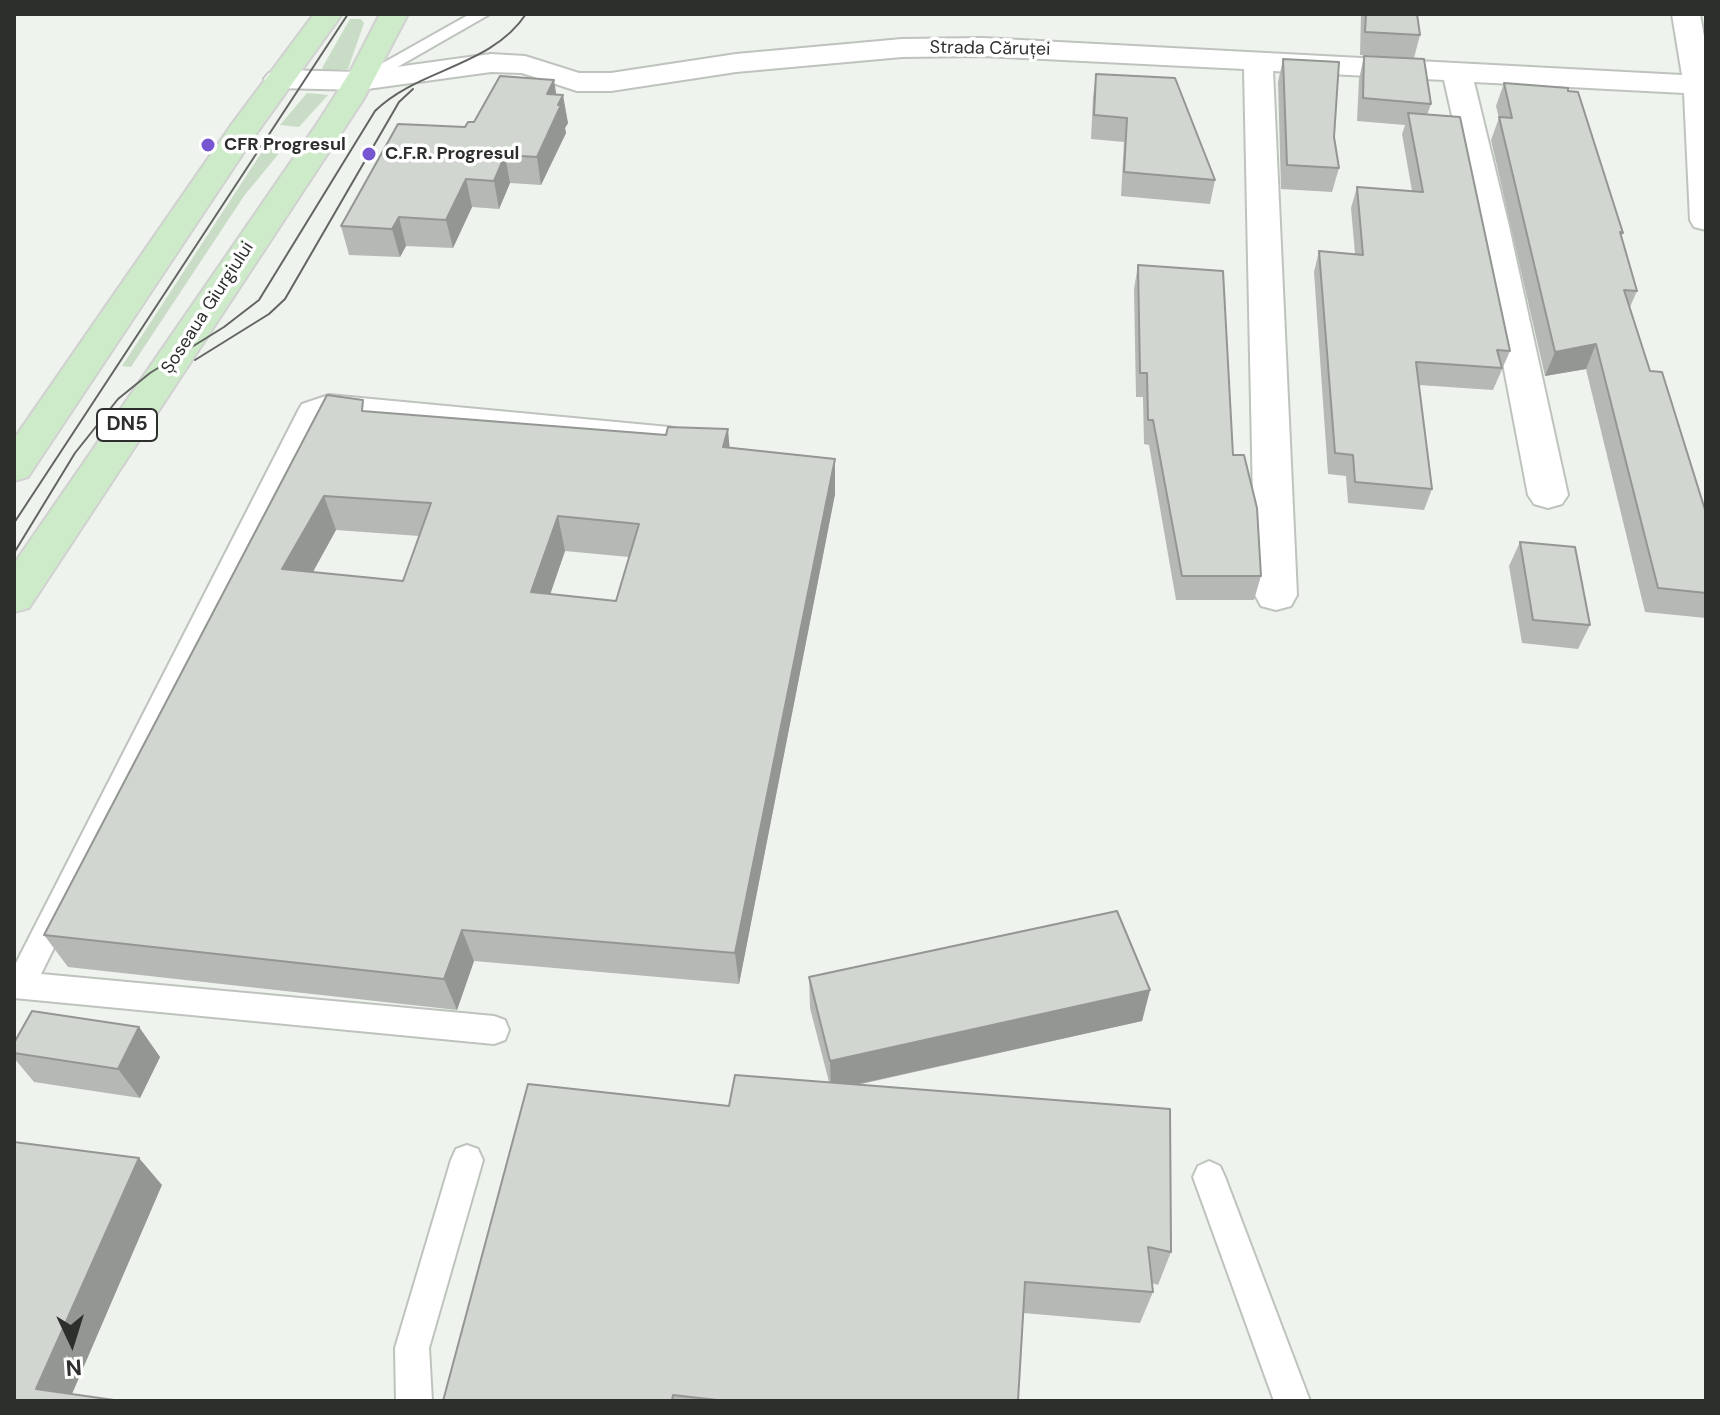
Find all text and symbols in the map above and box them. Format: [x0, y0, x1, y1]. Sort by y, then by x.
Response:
street label: Strada Căruței [929, 37, 1051, 61]
place label: CFR Progresul [224, 134, 346, 156]
marker: CFR Progresul [199, 136, 217, 154]
place label: C.F.R. Progresul [385, 143, 519, 165]
marker: C.F.R. Progresul [360, 145, 378, 163]
street label: Șoseaua Giurgiului [157, 238, 259, 378]
road number: DN5 [97, 409, 157, 441]
north arrow [32, 1303, 112, 1383]
text: N [65, 1352, 83, 1382]

